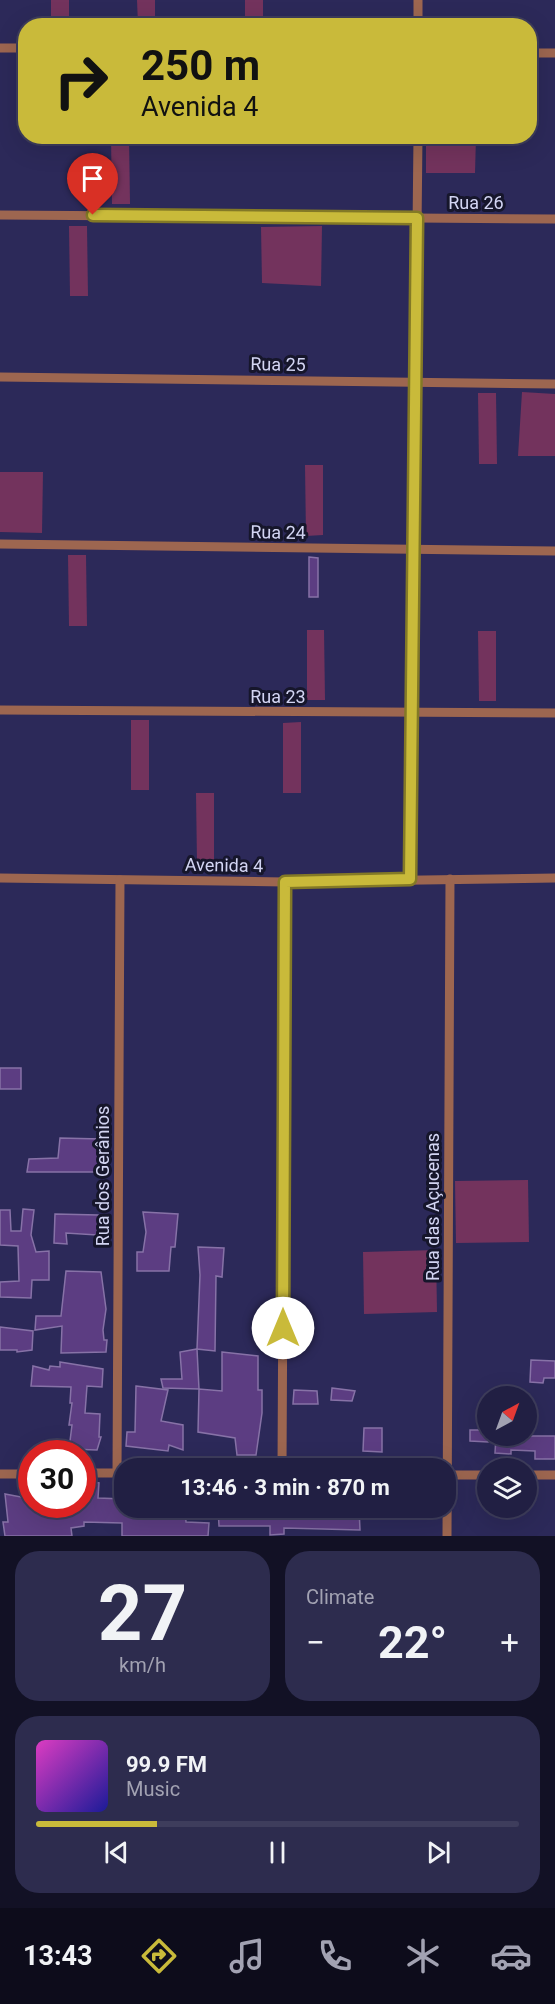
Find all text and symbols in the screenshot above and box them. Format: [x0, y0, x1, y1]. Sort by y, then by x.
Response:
text: 250 m [141, 41, 260, 90]
icon: right [42, 42, 120, 120]
text: Avenida 4 [141, 91, 258, 123]
pin [67, 153, 118, 215]
icon: arrive [76, 162, 109, 195]
street label: Rua 26 [448, 192, 504, 213]
street label: Rua 25 [250, 353, 306, 375]
street label: Rua 24 [250, 521, 306, 543]
street label: Rua 23 [250, 686, 306, 707]
street label: Avenida 4 [185, 854, 263, 876]
street label: Rua dos Gerânios [92, 1106, 113, 1246]
street label: Rua das Açucenas [422, 1133, 443, 1281]
position arrow [251, 1296, 315, 1360]
north arrow [477, 1386, 537, 1446]
map controls [477, 1386, 537, 1518]
speed limit sign: 30 [18, 1440, 96, 1518]
button: layers [477, 1458, 537, 1518]
text: 13:46 · 3 min · 870 m [180, 1475, 390, 1500]
text: 27 [98, 1568, 187, 1659]
text: Climate [306, 1585, 374, 1609]
text: 22° [378, 1616, 447, 1669]
text: − [306, 1623, 325, 1662]
text: + [500, 1623, 519, 1662]
text: km/h [119, 1653, 166, 1677]
text: 99.9 FM [126, 1752, 207, 1777]
text: Music [126, 1777, 180, 1801]
icon: previous [100, 1836, 133, 1869]
icon: pause [261, 1836, 294, 1869]
icon: next [422, 1836, 455, 1869]
icon: directions [138, 1935, 180, 1977]
icon: music [226, 1935, 268, 1977]
icon: phone [314, 1935, 356, 1977]
icon: climate [402, 1935, 444, 1977]
icon: car [490, 1935, 532, 1977]
text: 13:43 [23, 1940, 93, 1972]

